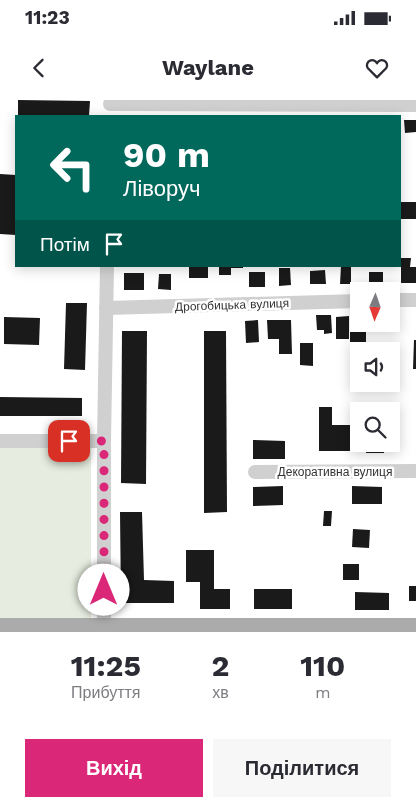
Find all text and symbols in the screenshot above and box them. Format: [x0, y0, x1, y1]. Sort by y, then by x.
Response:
text: 11:23 [25, 6, 70, 29]
icon: back [25, 54, 53, 82]
icon: heart [363, 54, 391, 82]
text: Waylane [162, 55, 254, 80]
text: 90 m [123, 134, 210, 176]
icon: left [40, 135, 105, 200]
text: Ліворуч [123, 176, 200, 201]
icon: arrive [100, 230, 128, 258]
text: Потім [40, 233, 90, 256]
north arrow [350, 282, 400, 332]
map controls [350, 282, 400, 452]
street label: Дрогобицька вулиця [175, 296, 289, 314]
button: sound [350, 342, 400, 392]
button: search [350, 402, 400, 452]
pin [48, 420, 90, 462]
icon: arrive [55, 427, 83, 455]
street label: Декоративна вулиця [278, 465, 392, 479]
position arrow [77, 563, 129, 615]
text: 11:25 [71, 648, 141, 683]
text: 2 [212, 648, 230, 683]
text: 110 [300, 648, 345, 683]
text: Прибуття [71, 683, 141, 702]
text: хв [212, 683, 229, 702]
text: m [315, 683, 330, 702]
button: Вихід [25, 739, 203, 797]
button: Поділитися [213, 739, 391, 797]

